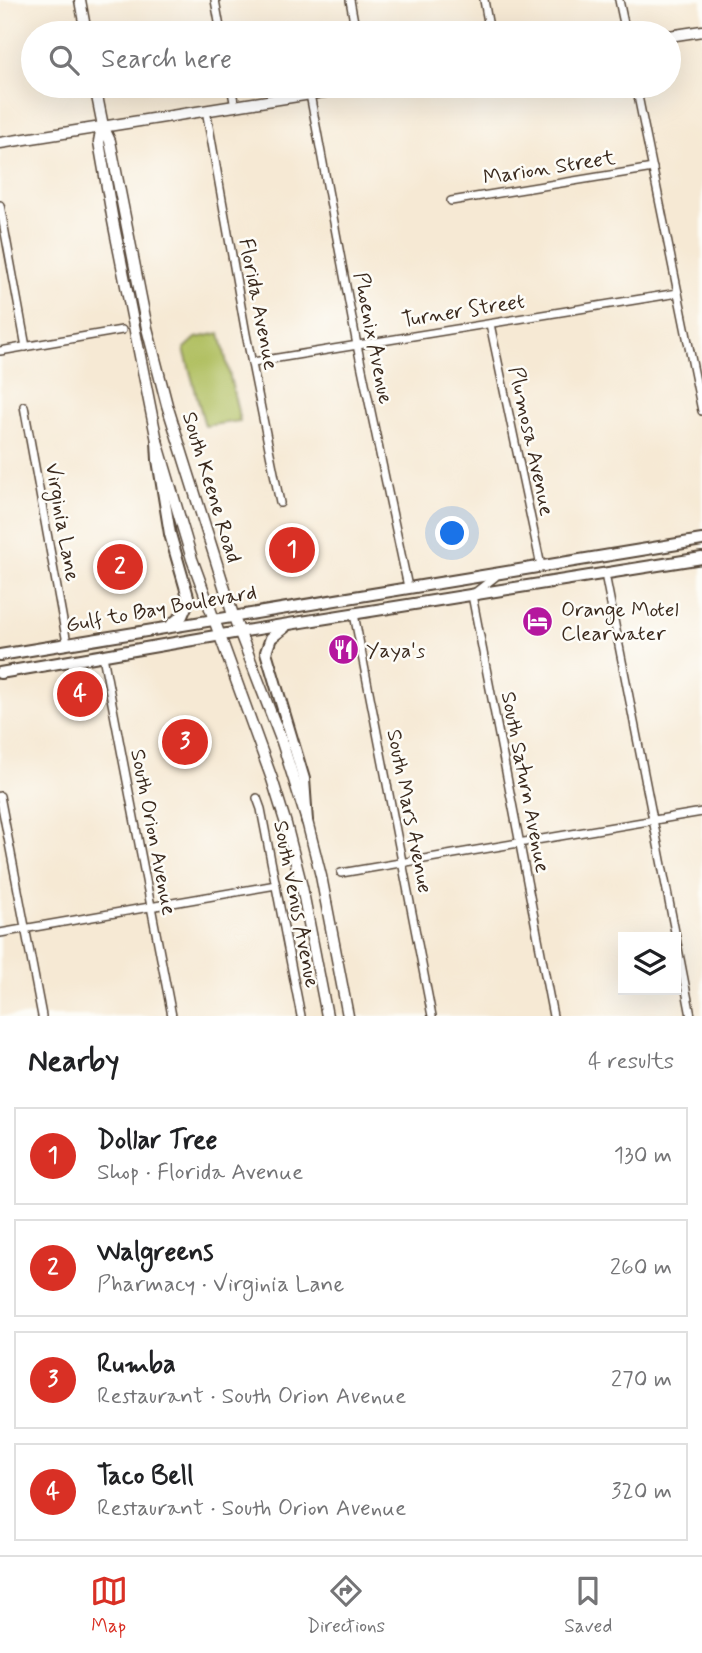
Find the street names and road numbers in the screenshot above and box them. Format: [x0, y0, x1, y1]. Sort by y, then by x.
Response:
street label: Marion Street [481, 144, 618, 192]
street label: Florida Avenue [232, 236, 285, 372]
street label: Phoenix Avenue [347, 270, 400, 407]
street label: Turner Street [400, 287, 527, 335]
street label: Plumosa Avenue [502, 364, 561, 518]
street label: South Keene Road [175, 408, 247, 566]
street label: Virginia Lane [37, 461, 86, 584]
street label: Gulf to Bay Boulevard [63, 578, 259, 640]
street label: South Saturn Avenue [494, 689, 556, 875]
street label: South Mars Avenue [379, 727, 439, 896]
street label: South Orion Avenue [123, 747, 183, 918]
street label: South Venus Avenue [266, 818, 326, 990]

